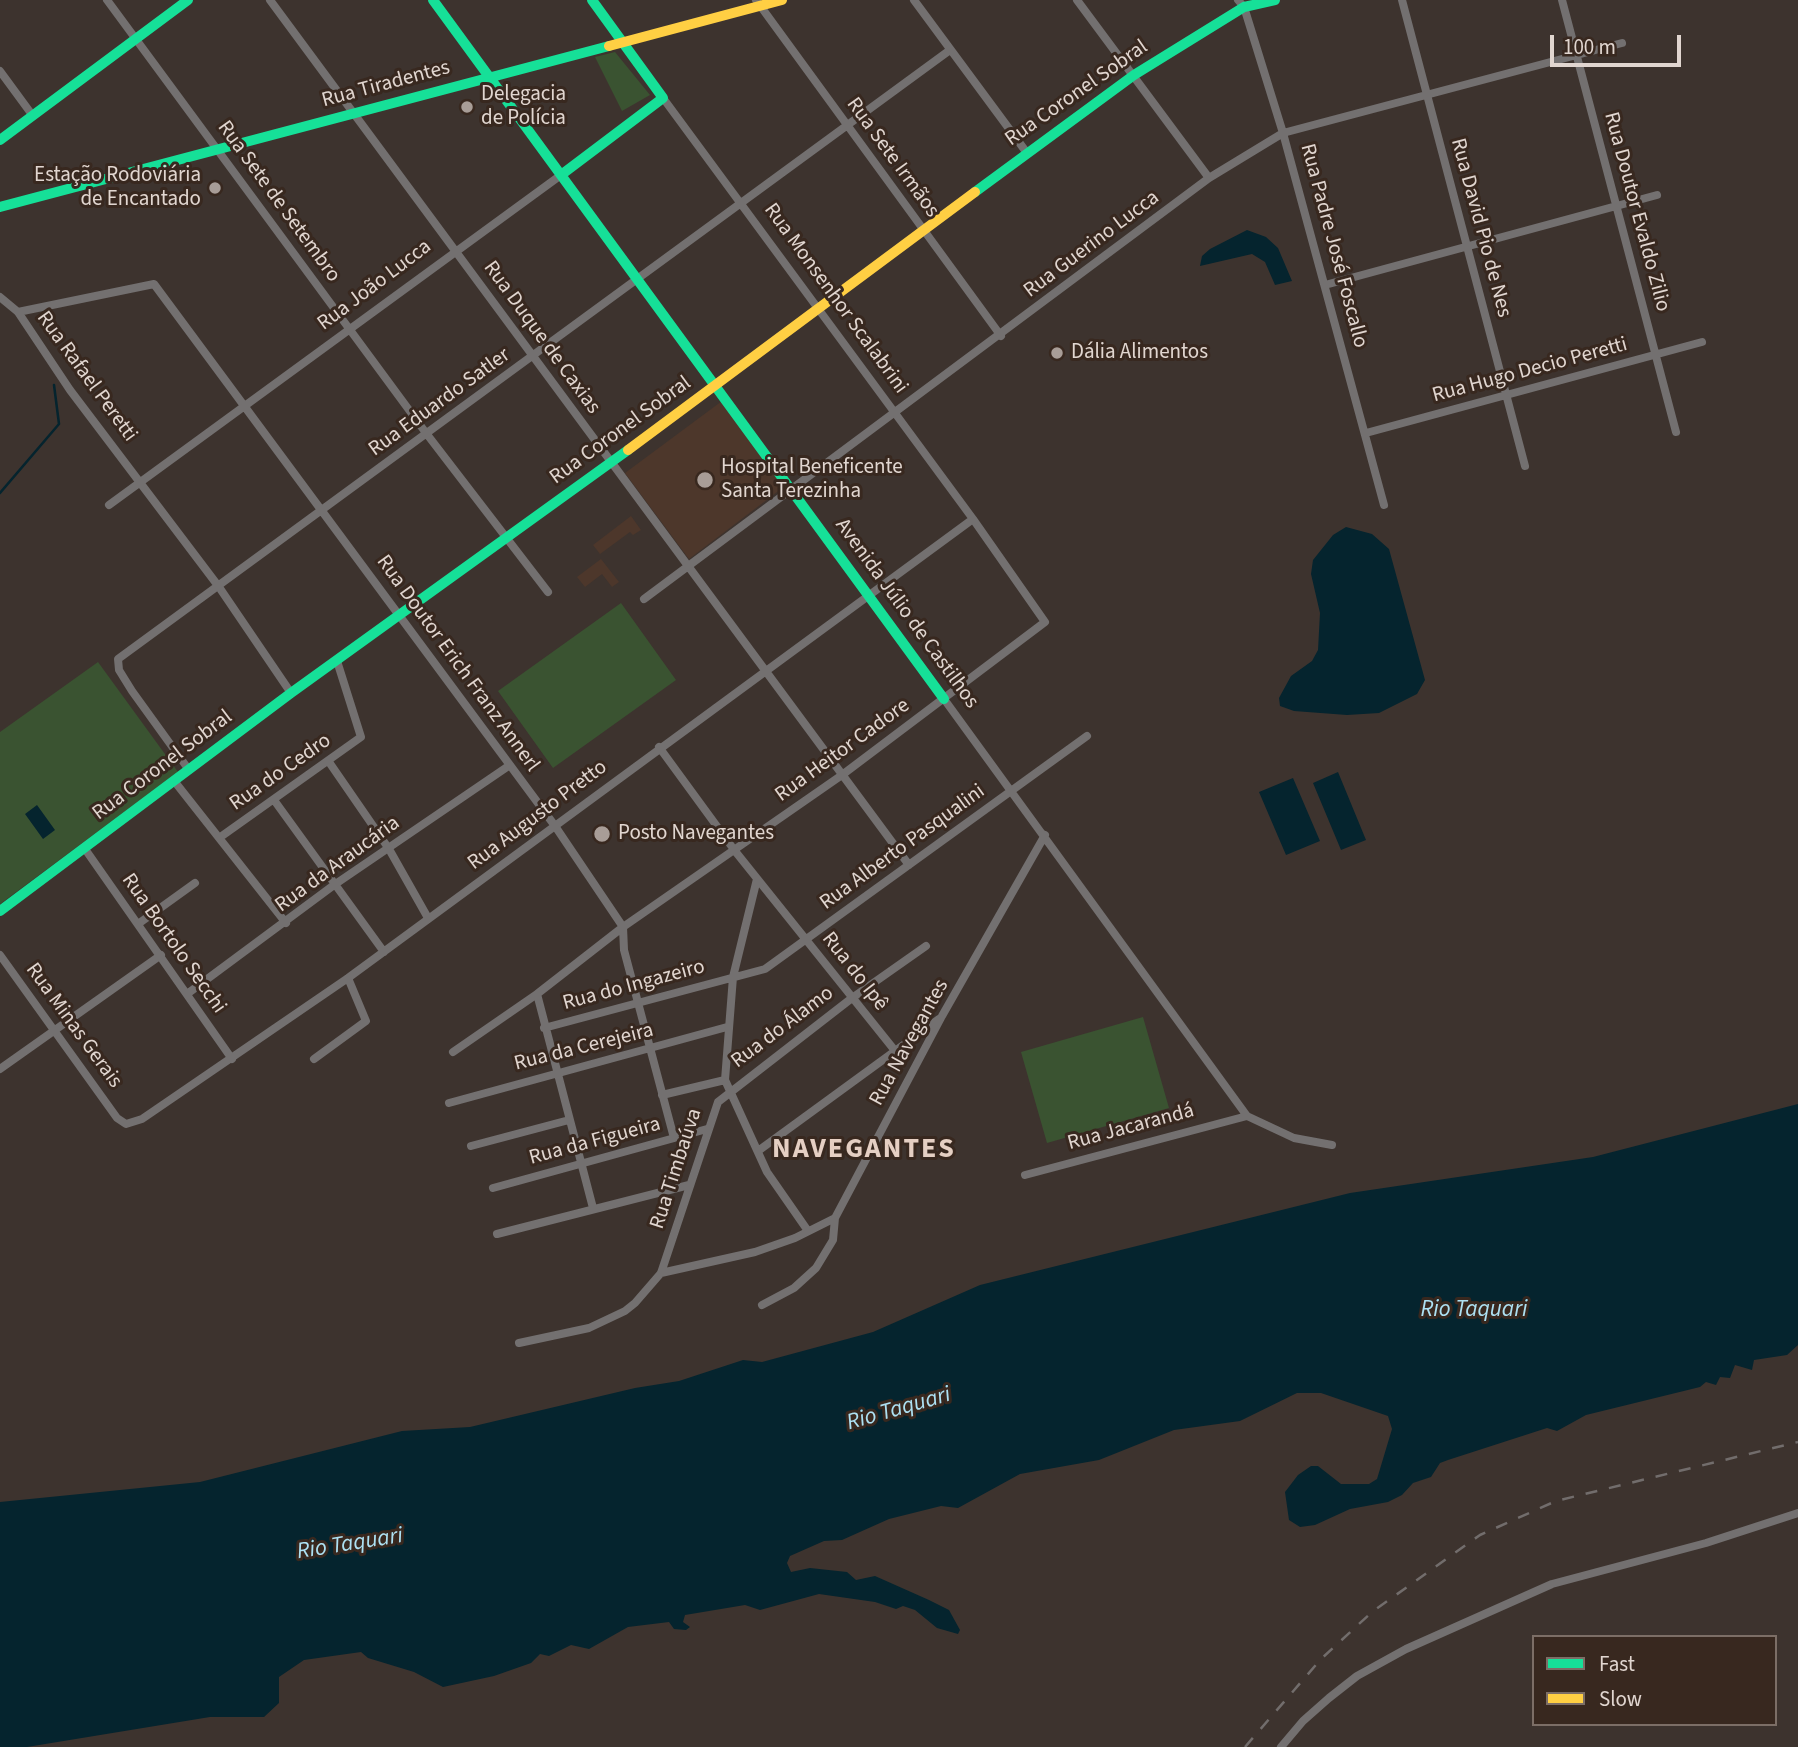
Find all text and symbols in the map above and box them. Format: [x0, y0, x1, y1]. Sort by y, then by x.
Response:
scale bar [1553, 21, 1684, 65]
text: 100 m [1563, 32, 1616, 62]
street label: Rua Coronel Sobral [1001, 35, 1153, 153]
street label: Rua Tiradentes [319, 56, 453, 114]
place label: Delegacia de Polícia [481, 82, 566, 132]
street label: Rua Sete Irmãos [840, 93, 944, 223]
marker: Delegacia de Polícia [459, 99, 475, 115]
street label: Rua Doutor Evaldo Zilio [1597, 110, 1675, 314]
street label: Rua Sete de Setembro [211, 116, 345, 288]
street label: Rua David Pio de Nes [1444, 136, 1516, 320]
street label: Rua Padre José Foscallo [1294, 141, 1372, 351]
place label: Estação Rodoviária de Encantado [34, 163, 201, 213]
marker: Estação Rodoviária de Encantado [207, 180, 223, 196]
street label: Rua Guerino Lucca [1019, 186, 1165, 304]
street label: Rua Monsenhor Scalabrini [757, 199, 913, 399]
street label: Rua João Lucca [313, 235, 437, 337]
street label: Rua Duque de Caxias [477, 257, 605, 419]
street label: Rua Rafael Peretti [30, 307, 142, 447]
street label: Rua Hugo Decio Peretti [1430, 333, 1630, 409]
place label: Dália Alimentos [1071, 340, 1208, 366]
street label: Rua Eduardo Satler [364, 343, 516, 463]
marker: Dália Alimentos [1049, 345, 1065, 361]
street label: Rua Coronel Sobral [545, 371, 697, 491]
place label: Hospital Beneficente Santa Terezinha [721, 455, 903, 505]
marker: Hospital Beneficente Santa Terezinha [695, 470, 715, 490]
street label: Avenida Júlio de Castilhos [829, 514, 983, 714]
street label: Rua Doutor Erich Franz Annerl [370, 551, 544, 777]
street label: Rua Heitor Cadore [771, 694, 915, 808]
street label: Rua Coronel Sobral [88, 705, 238, 827]
street label: Rua do Cedro [225, 729, 337, 817]
street label: Rua Augusto Pretto [463, 755, 613, 877]
street label: Rua Alberto Pasqualini [816, 780, 990, 916]
street label: Rua da Araucária [271, 811, 405, 919]
place label: Posto Navegantes [618, 821, 774, 847]
marker: Posto Navegantes [592, 824, 612, 844]
street label: Rua Bortolo Secchi [115, 869, 231, 1019]
street label: Rua do Ipê [815, 928, 893, 1016]
street label: Rua do Ingazeiro [560, 955, 708, 1017]
street label: Rua Minas Gerais [19, 959, 127, 1093]
street label: Rua Navegantes [865, 975, 955, 1111]
street label: Rua do Álamo [727, 981, 839, 1075]
street label: Rua da Cerejeira [512, 1019, 656, 1077]
street label: Rua Jacarandá [1065, 1099, 1197, 1157]
street label: Rua Timbaúva [646, 1106, 708, 1232]
street label: Rua da Figueira [526, 1112, 664, 1172]
district label: NAVEGANTES [773, 1134, 955, 1168]
water label: Rio Taquari [1421, 1297, 1527, 1325]
water label: Rio Taquari [844, 1382, 954, 1438]
water label: Rio Taquari [295, 1523, 405, 1567]
legend [1532, 1635, 1777, 1726]
text: Fast [1599, 1649, 1635, 1679]
text: Slow [1599, 1684, 1642, 1714]

